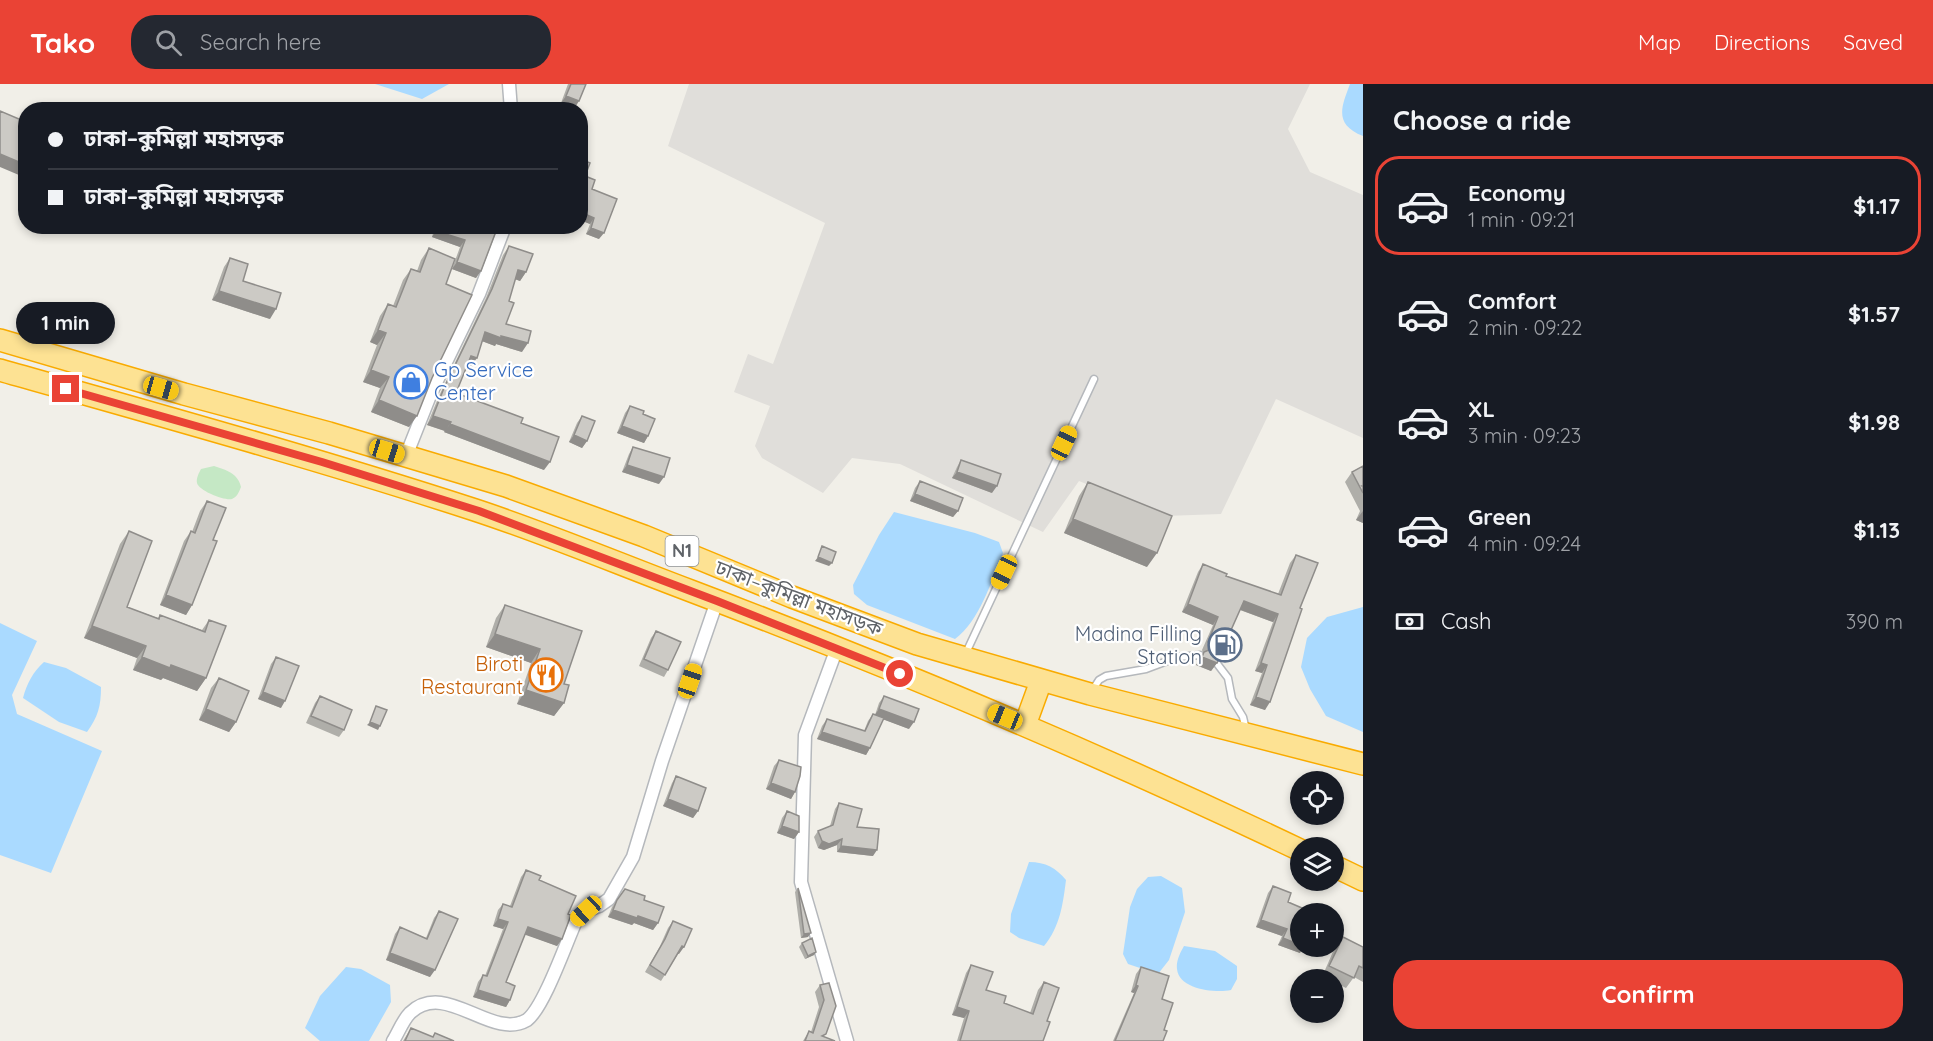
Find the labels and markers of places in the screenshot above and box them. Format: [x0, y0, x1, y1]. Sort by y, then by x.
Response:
place label: Gp Service Center [434, 357, 533, 405]
shop icon: Gp Service Center [393, 364, 429, 400]
place label: Madina Filling Station [1075, 621, 1202, 669]
fuel station icon: Madina Filling Station [1207, 627, 1243, 663]
place label: Biroti Restaurant [421, 651, 523, 699]
restaurant icon: Biroti Restaurant [528, 657, 564, 693]

